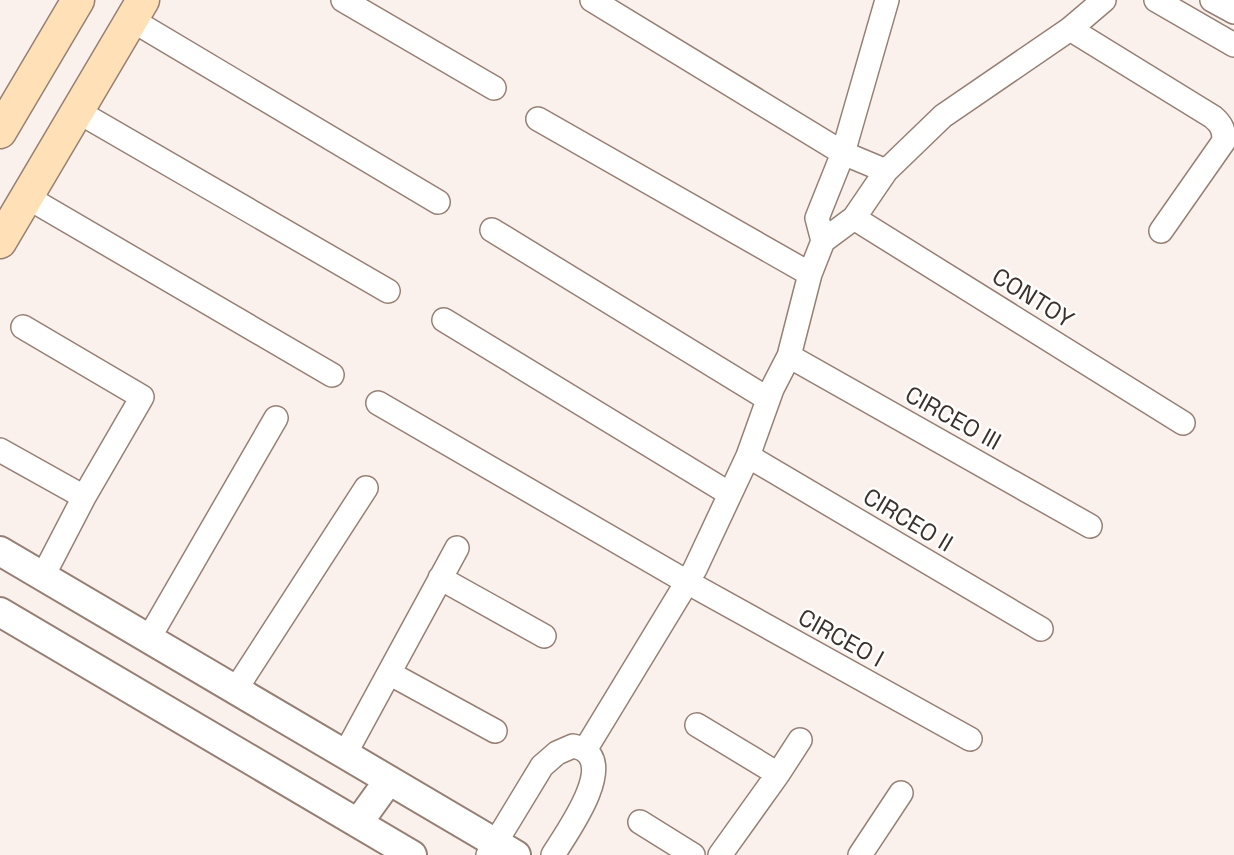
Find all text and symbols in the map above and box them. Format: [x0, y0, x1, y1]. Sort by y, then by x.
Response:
street label: CONTOY [987, 260, 1080, 335]
street label: CIRCEO III [900, 379, 1007, 457]
street label: CIRCEO II [858, 481, 959, 558]
street label: CIRCEO I [793, 601, 890, 674]

